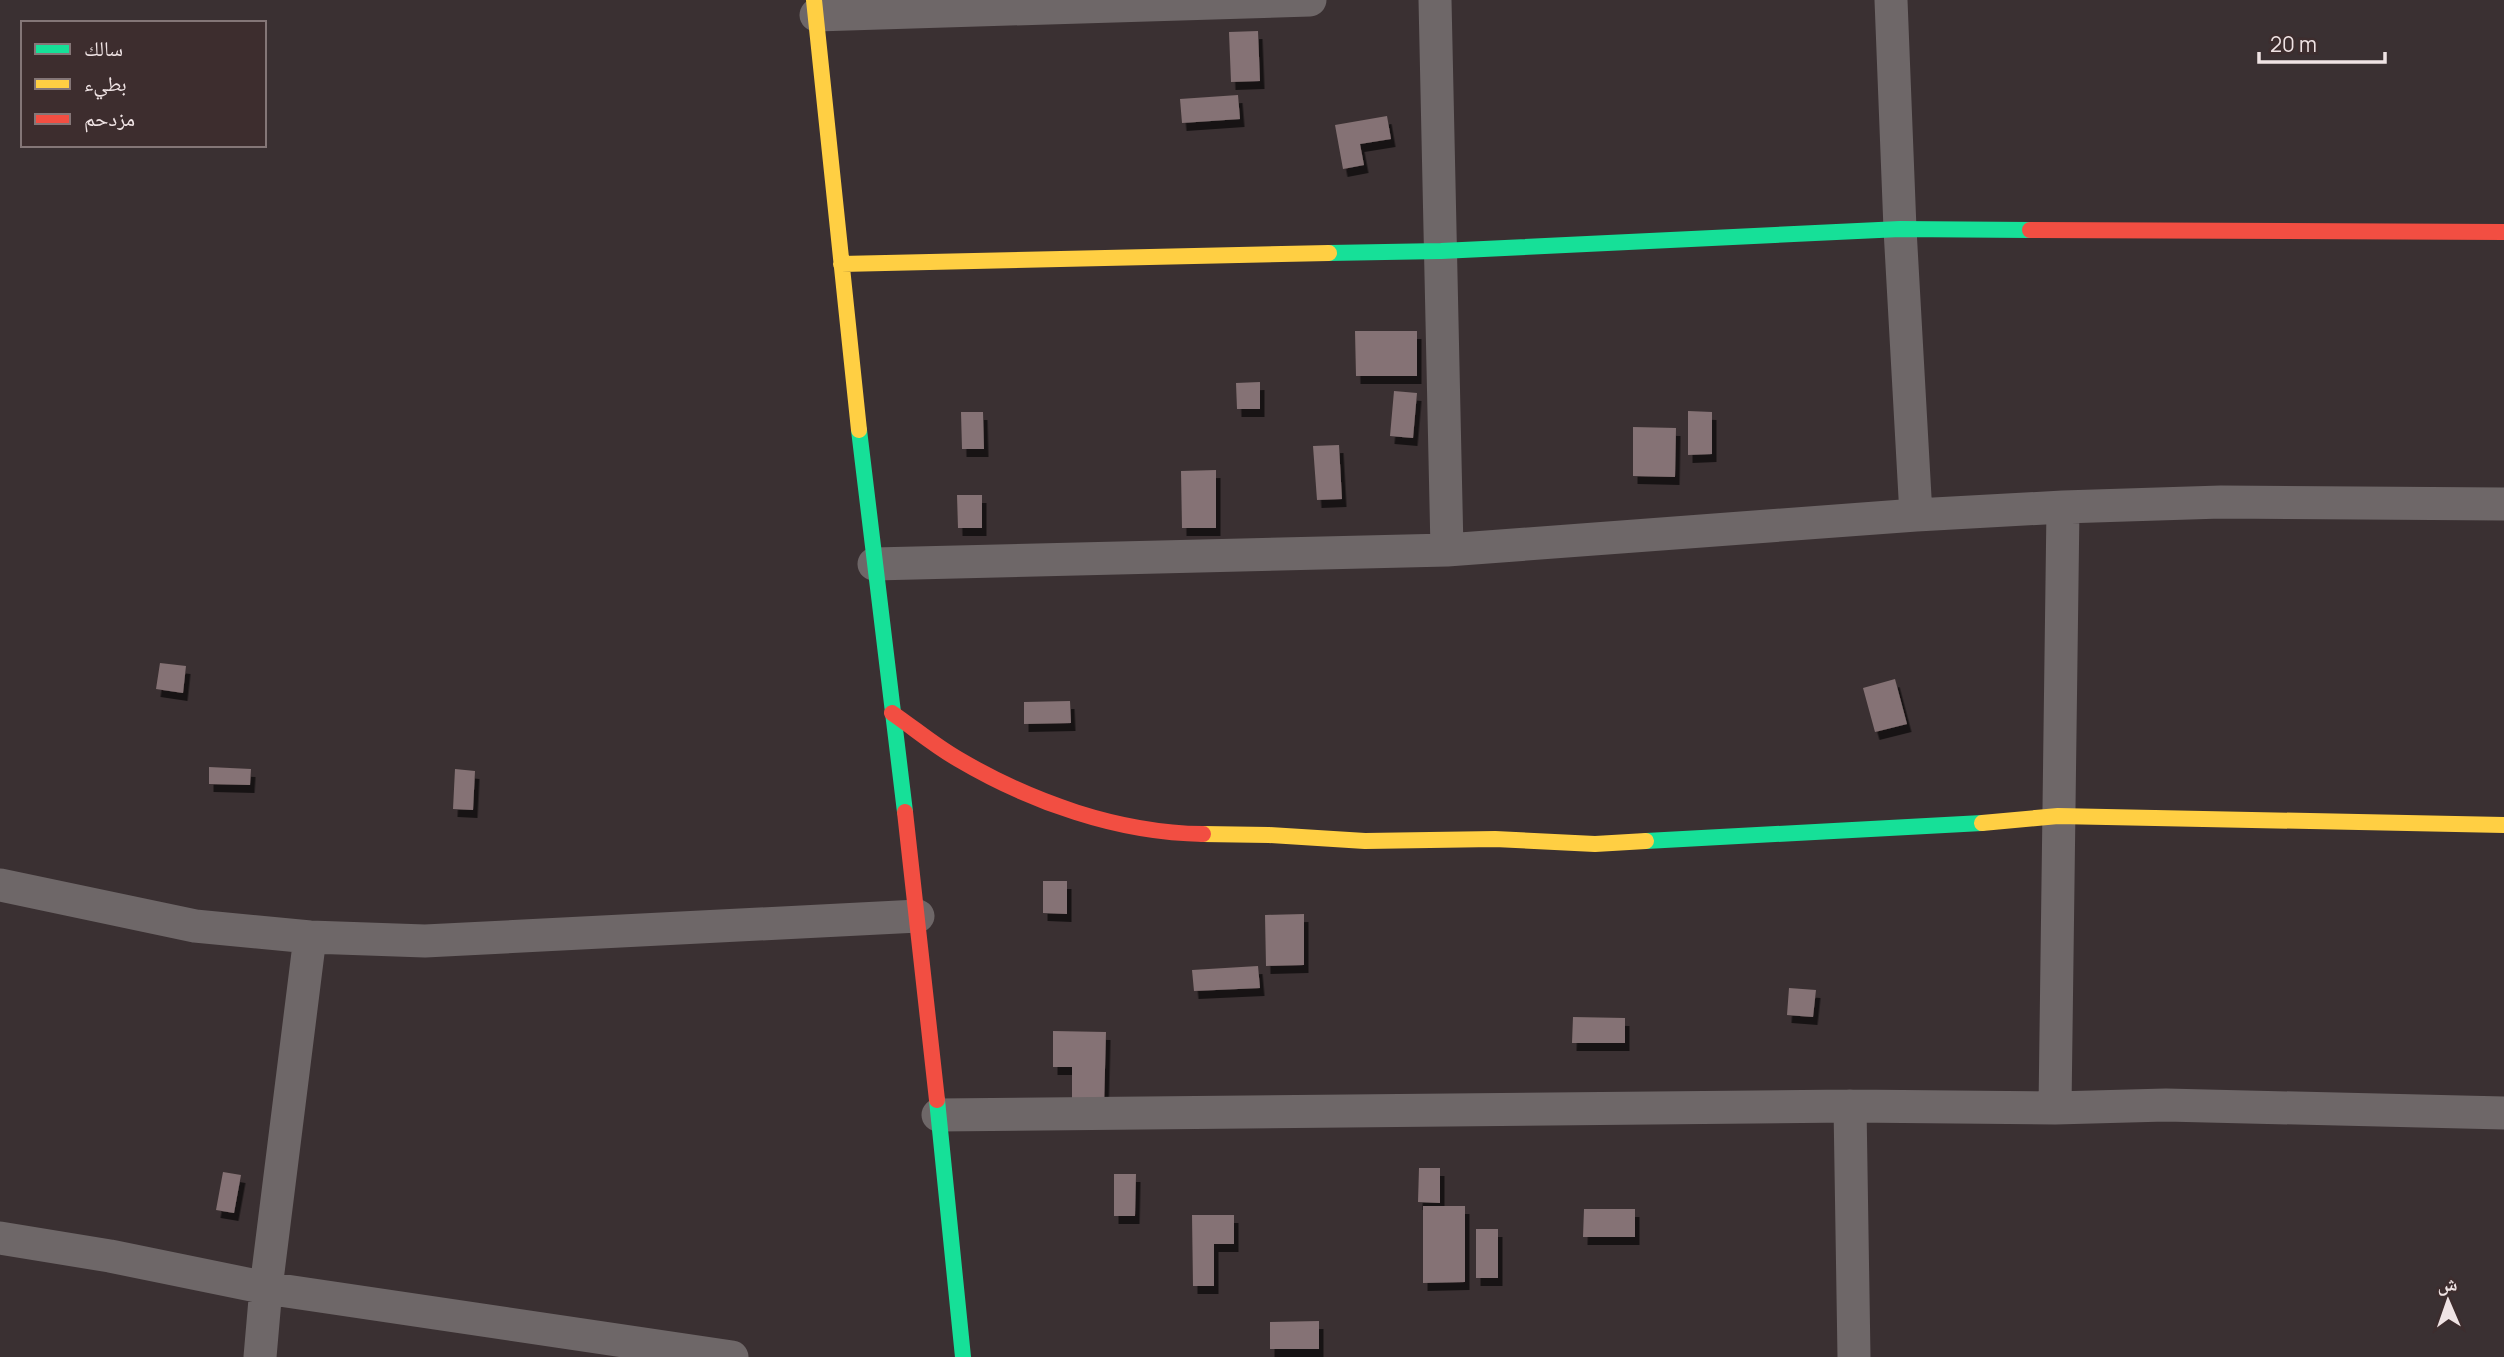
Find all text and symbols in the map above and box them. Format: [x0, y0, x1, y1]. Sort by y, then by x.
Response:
legend [21, 21, 266, 147]
scale bar [2259, 21, 2385, 65]
text: 20 m [2270, 30, 2317, 58]
text: سالك [84, 34, 123, 62]
text: بطيء [84, 69, 127, 100]
text: مزدحم [84, 104, 135, 133]
north arrow [2413, 1266, 2483, 1336]
text: ش [2437, 1271, 2458, 1297]

